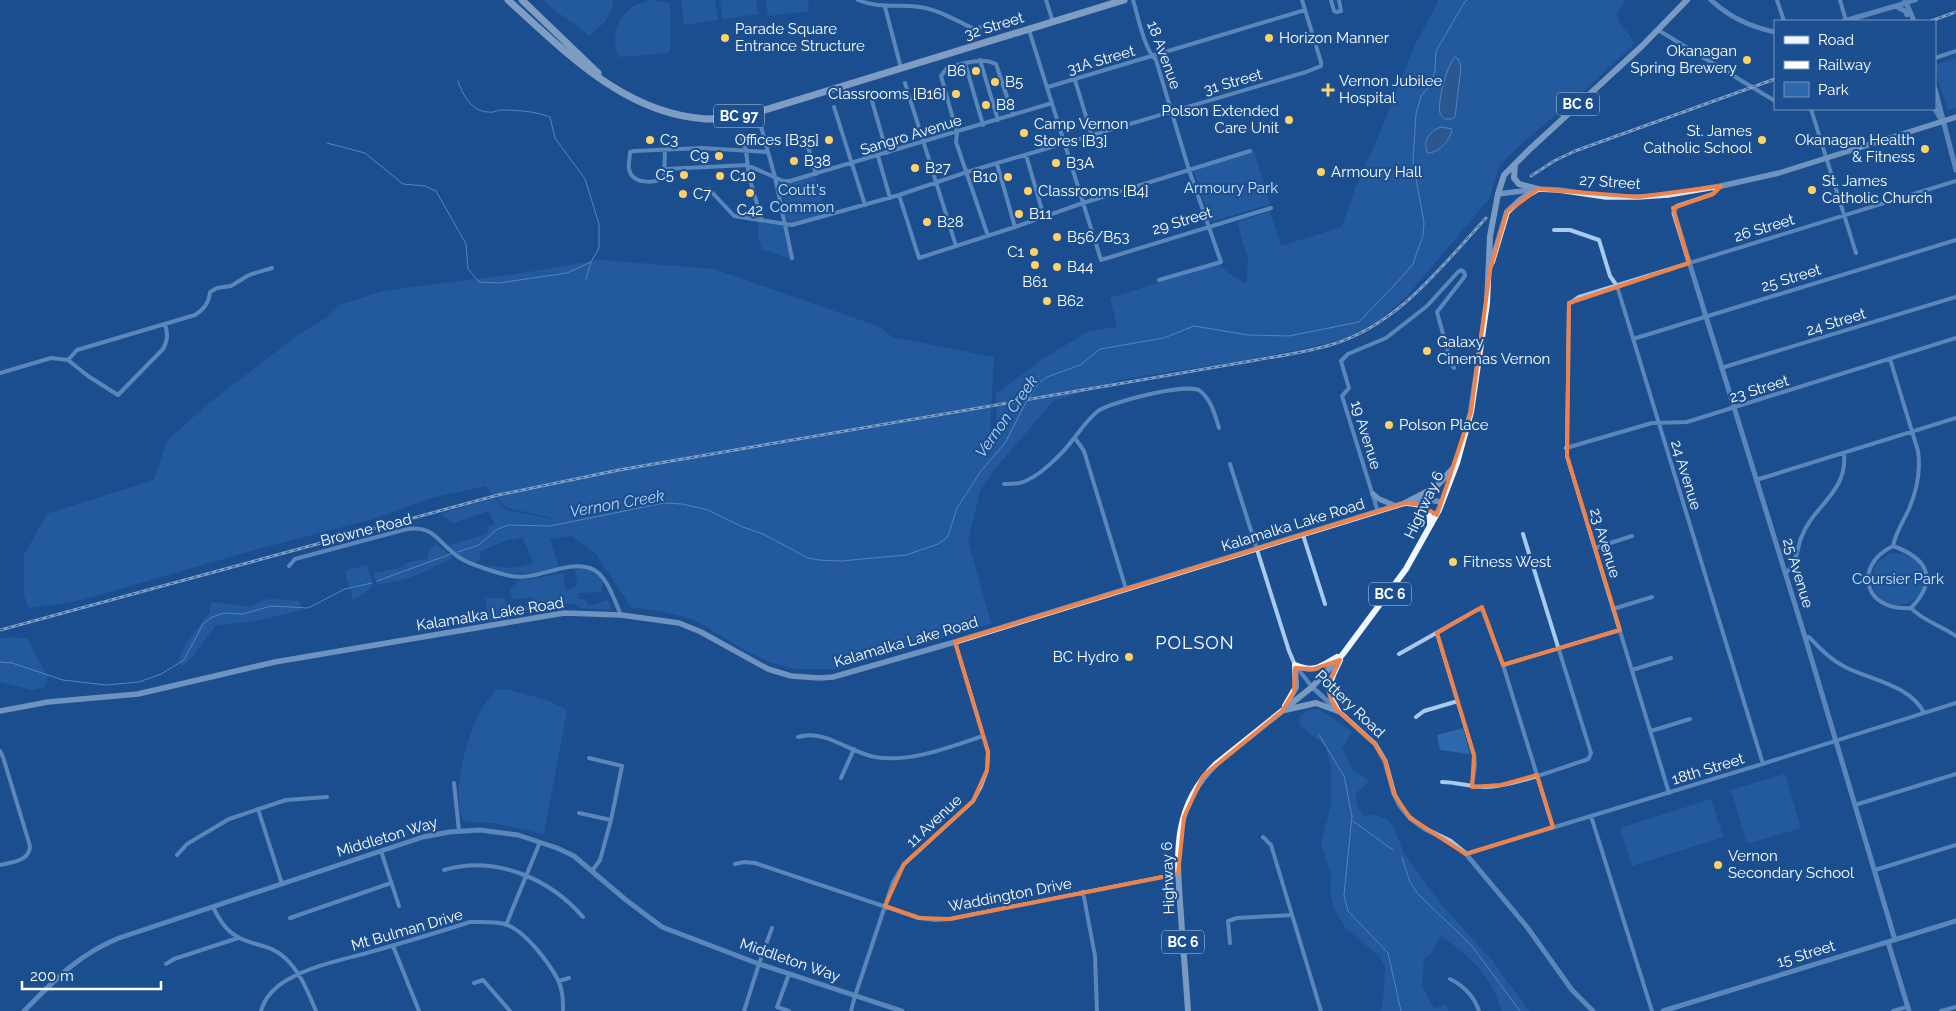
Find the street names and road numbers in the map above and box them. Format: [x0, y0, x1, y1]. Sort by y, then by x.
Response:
street label: 32 Street [962, 8, 1026, 44]
street label: 18 Avenue [1143, 18, 1185, 92]
street label: 31A Street [1065, 42, 1137, 78]
street label: 31 Street [1202, 65, 1264, 99]
road number: BC 6 [1557, 92, 1599, 116]
road number: BC 97 [714, 104, 764, 128]
street label: Sangro Avenue [858, 111, 964, 159]
street label: 27 Street [1579, 171, 1641, 193]
street label: 29 Street [1150, 203, 1214, 239]
street label: 26 Street [1732, 210, 1796, 246]
street label: 25 Street [1759, 260, 1823, 296]
street label: 24 Street [1804, 304, 1868, 340]
street label: 23 Street [1727, 371, 1791, 407]
street label: 19 Avenue [1347, 398, 1385, 472]
street label: 24 Avenue [1667, 438, 1705, 512]
street label: Highway 6 [1400, 468, 1448, 542]
street label: Kalamalka Lake Road [1219, 495, 1367, 555]
street label: 23 Avenue [1586, 506, 1624, 580]
street label: Browne Road [319, 510, 413, 550]
street label: 25 Avenue [1779, 536, 1817, 610]
road number: BC 6 [1369, 582, 1411, 606]
street label: Kalamalka Lake Road [415, 593, 565, 635]
street label: Kalamalka Lake Road [832, 613, 980, 671]
street label: Pottery Road [1312, 666, 1388, 742]
street label: 18th Street [1670, 750, 1746, 788]
street label: 11 Avenue [903, 791, 965, 851]
street label: Middleton Way [334, 813, 440, 861]
street label: Highway 6 [1158, 841, 1178, 915]
street label: Waddington Drive [947, 874, 1073, 916]
street label: Mt Bulman Drive [349, 905, 465, 955]
road number: BC 6 [1162, 930, 1204, 954]
street label: Middleton Way [738, 934, 842, 986]
street label: 15 Street [1775, 937, 1837, 971]

